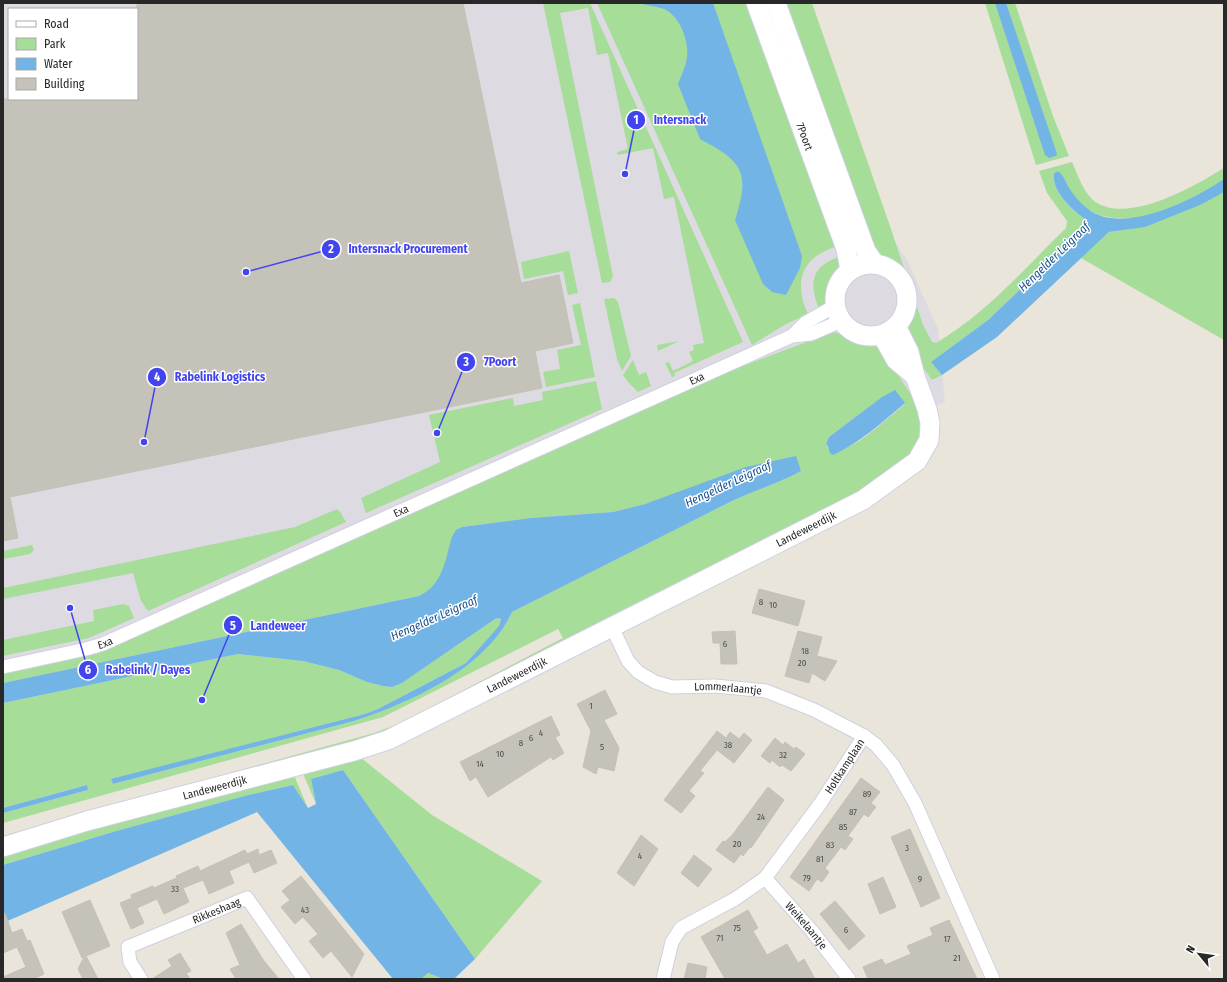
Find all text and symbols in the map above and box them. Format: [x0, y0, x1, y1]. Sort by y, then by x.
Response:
legend [8, 8, 138, 100]
text: Road [44, 17, 69, 31]
text: Park [44, 37, 66, 51]
text: Water [44, 57, 73, 71]
text: Building [44, 77, 85, 91]
callout: Intersnack [626, 108, 715, 132]
text: 1 [633, 113, 639, 127]
text: Intersnack [654, 113, 707, 127]
street label: 7Poort [794, 121, 816, 153]
water label: Hengelder Leigraaf [1016, 218, 1094, 294]
callout: Intersnack Procurement [321, 237, 476, 261]
text: 2 [327, 242, 334, 256]
text: Intersnack Procurement [348, 242, 468, 256]
callout: 7Poort [456, 350, 525, 374]
text: 3 [462, 355, 469, 369]
text: 7Poort [484, 355, 517, 369]
callout: Rabelink Logistics [147, 365, 273, 389]
text: 4 [154, 370, 160, 384]
text: Rabelink Logistics [175, 370, 266, 384]
street label: Exa [687, 370, 706, 388]
water label: Hengelder Leigraaf [683, 457, 775, 510]
street label: Exa [391, 502, 411, 520]
street label: Landeweerdijk [774, 508, 839, 549]
water label: Hengelder Leigraaf [389, 592, 482, 643]
house number: 8 [759, 597, 764, 607]
house number: 10 [769, 600, 777, 610]
callout: Landeweer [223, 613, 314, 637]
text: 5 [230, 619, 236, 633]
text: Landeweer [250, 619, 306, 633]
street label: Exa [96, 634, 115, 652]
house number: 6 [723, 639, 728, 649]
house number: 18 [801, 646, 810, 656]
street label: Landeweerdijk [485, 654, 550, 696]
callout: Rabelink / Dayes [78, 658, 199, 682]
house number: 20 [798, 658, 807, 668]
text: 6 [85, 663, 91, 677]
text: Rabelink / Dayes [106, 663, 191, 677]
street label: Lommerlaantje [694, 679, 762, 697]
house number: 1 [589, 701, 593, 711]
house number: 4 [539, 728, 544, 738]
house number: 6 [529, 733, 534, 743]
street label: Holtkamplaan [822, 736, 867, 796]
house number: 8 [519, 738, 524, 748]
house number: 38 [724, 740, 733, 750]
house number: 5 [600, 742, 604, 752]
house number: 10 [496, 749, 504, 759]
house number: 32 [779, 750, 787, 760]
house number: 14 [476, 759, 485, 769]
street label: Landeweerdijk [181, 773, 249, 802]
house number: 89 [863, 789, 871, 799]
house number: 87 [849, 807, 857, 817]
house number: 24 [757, 812, 766, 822]
house number: 85 [839, 822, 847, 832]
house number: 20 [733, 839, 742, 849]
house number: 83 [826, 840, 834, 850]
house number: 3 [905, 843, 909, 853]
house number: 4 [638, 851, 643, 861]
house number: 81 [816, 854, 824, 864]
house number: 79 [803, 873, 811, 883]
house number: 9 [918, 874, 922, 884]
house number: 33 [171, 884, 179, 894]
street label: Rikkeshaag [190, 895, 243, 926]
street label: Weikelaantje [783, 899, 830, 952]
house number: 43 [301, 905, 309, 915]
house number: 75 [733, 923, 741, 933]
house number: 6 [844, 925, 849, 935]
house number: 71 [716, 933, 724, 943]
house number: 17 [943, 934, 951, 944]
north arrow [1179, 934, 1219, 974]
text: N [1183, 943, 1198, 955]
house number: 21 [953, 953, 961, 963]

